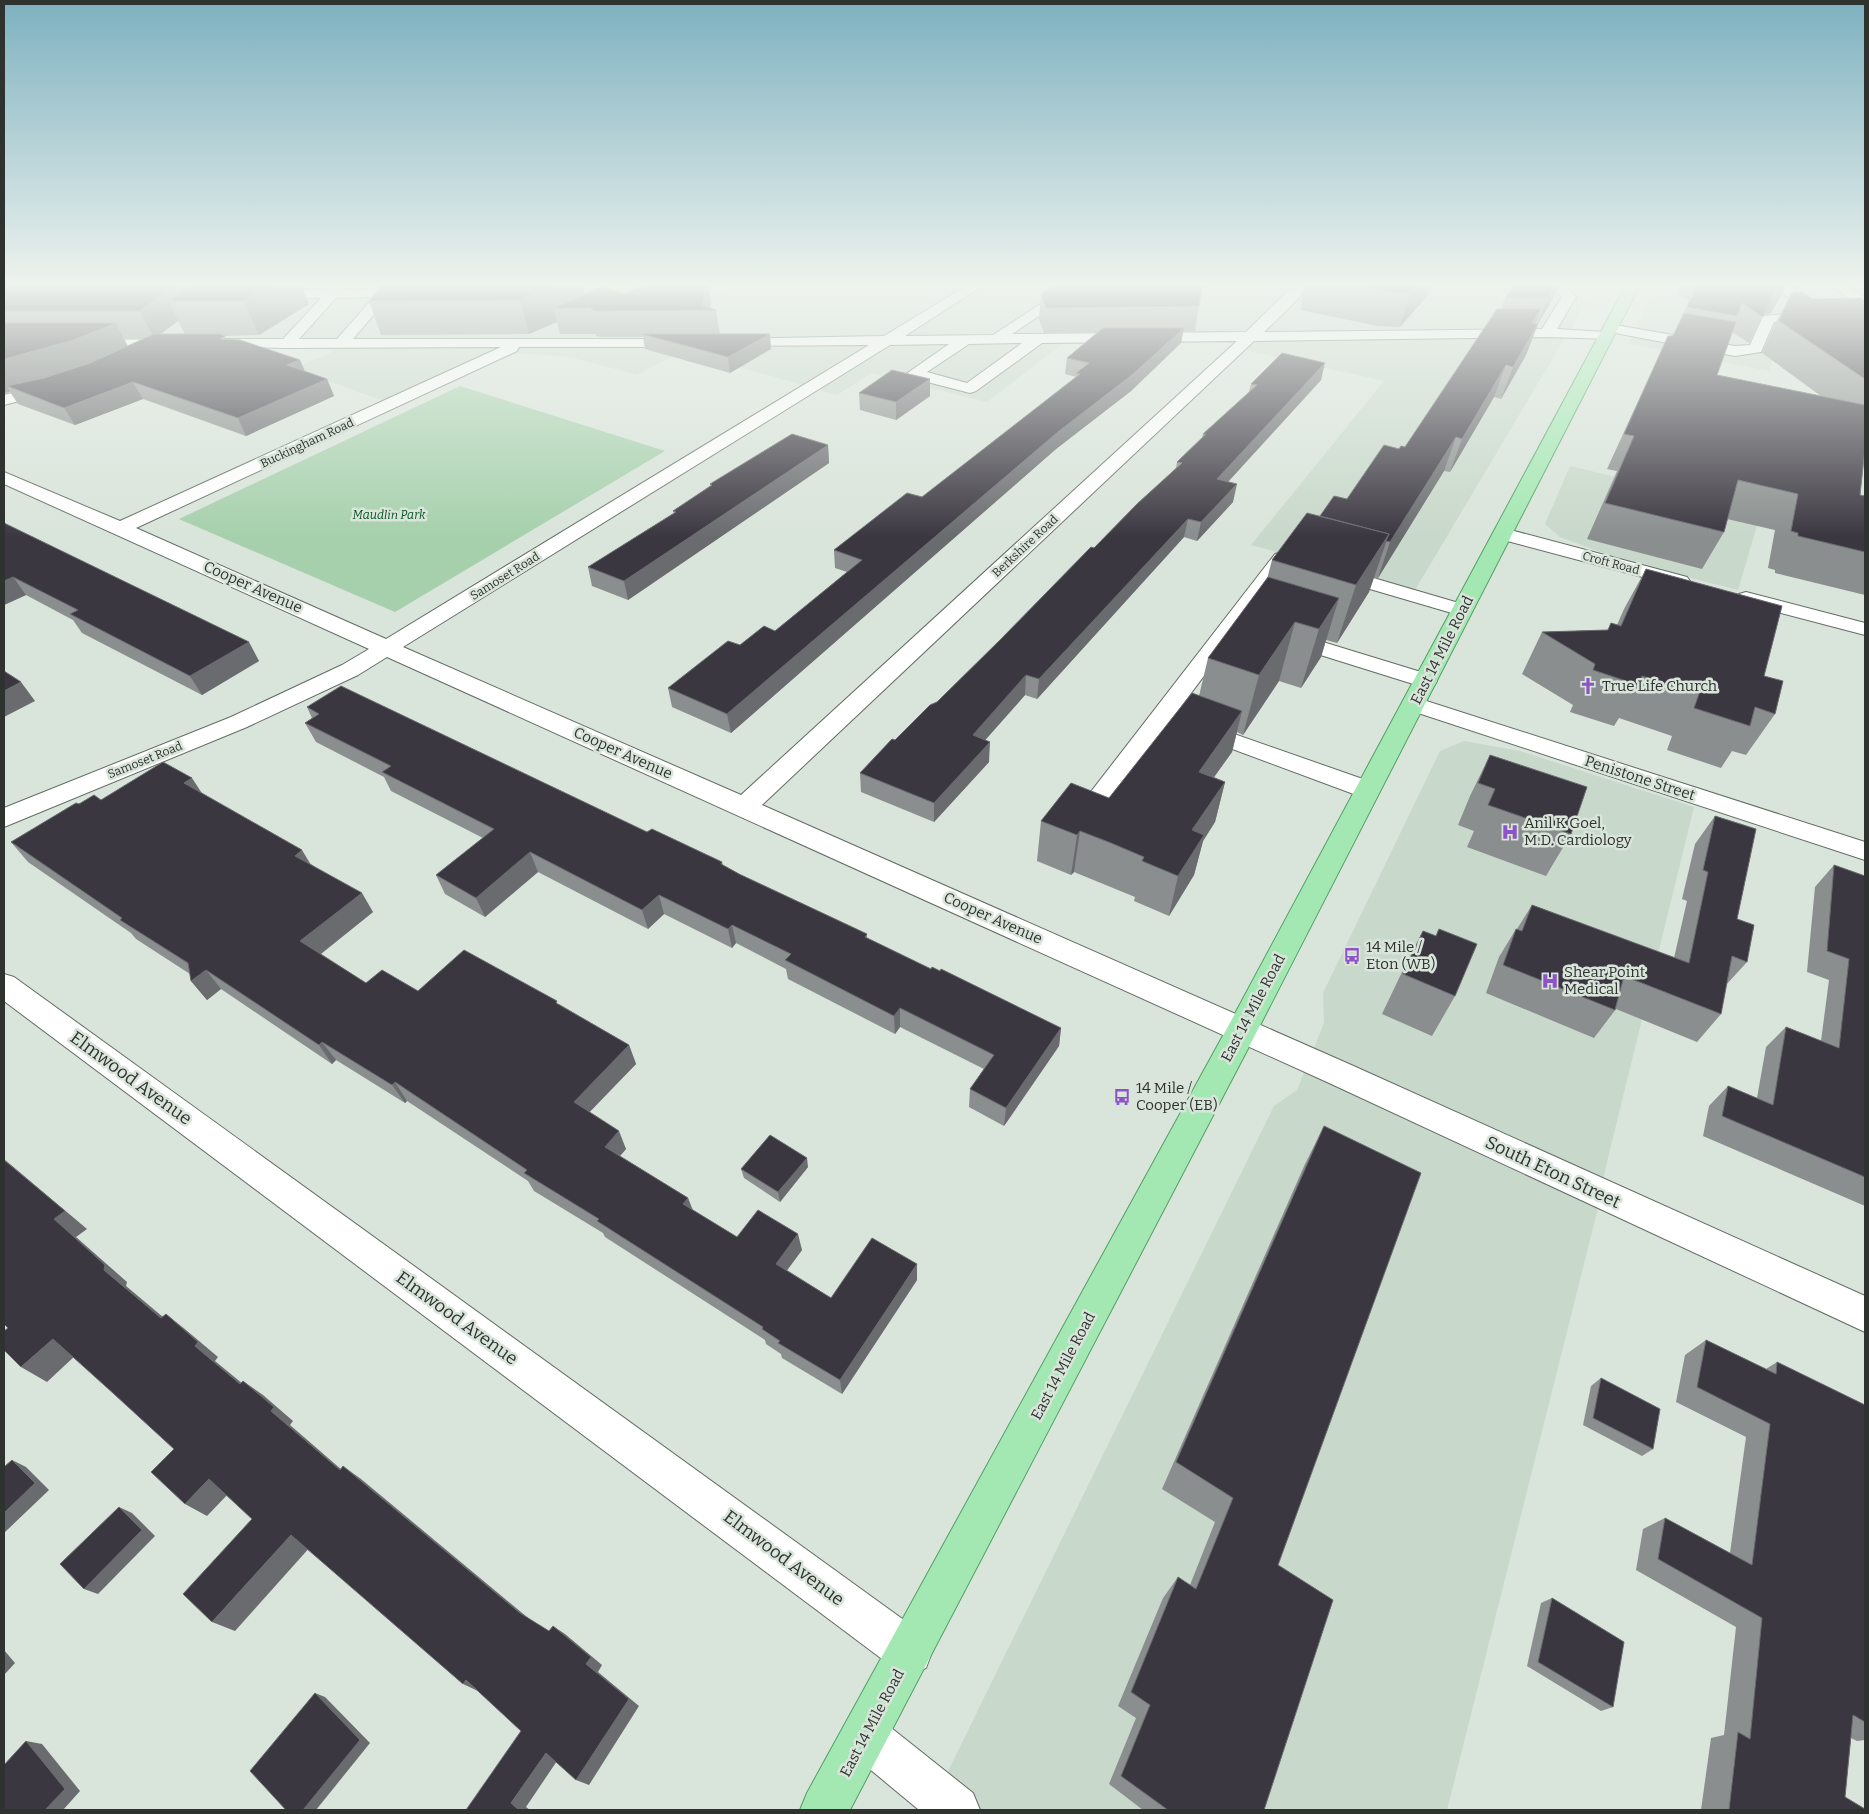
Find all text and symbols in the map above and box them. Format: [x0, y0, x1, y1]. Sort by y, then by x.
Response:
street label: Buckingham Road [258, 415, 356, 471]
park label: Maudlin Park [353, 508, 426, 522]
street label: Berkshire Road [989, 512, 1061, 580]
street label: Samoset Road [468, 549, 542, 603]
street label: Croft Road [1581, 549, 1641, 577]
street label: Cooper Avenue [201, 557, 305, 617]
street label: East 14 Mile Road [1407, 593, 1477, 707]
church icon: True Life Church [1578, 676, 1598, 696]
place label: True Life Church [1602, 677, 1718, 695]
street label: Cooper Avenue [571, 723, 675, 783]
street label: Samoset Road [106, 739, 184, 781]
street label: Penistone Street [1583, 752, 1698, 804]
place label: Anil K Goel, M.D. Cardiology [1524, 814, 1632, 849]
hospital icon: Anil K Goel, M.D. Cardiology [1500, 822, 1520, 842]
street label: Cooper Avenue [941, 888, 1045, 948]
place label: 14 Mile / Eton (WB) [1366, 938, 1435, 973]
bus stop icon: 14 Mile / Eton (WB) [1342, 946, 1362, 966]
street label: East 14 Mile Road [1217, 951, 1289, 1065]
place label: Shear Point Medical [1564, 963, 1646, 998]
hospital icon: Shear Point Medical [1540, 971, 1560, 991]
street label: Elmwood Avenue [66, 1026, 196, 1130]
place label: 14 Mile / Cooper (EB) [1136, 1079, 1218, 1114]
bus stop icon: 14 Mile / Cooper (EB) [1112, 1087, 1132, 1107]
street label: South Eton Street [1482, 1131, 1624, 1213]
street label: Elmwood Avenue [392, 1266, 522, 1370]
street label: East 14 Mile Road [1027, 1309, 1099, 1423]
street label: Elmwood Avenue [719, 1505, 849, 1611]
street label: East 14 Mile Road [836, 1666, 908, 1780]

